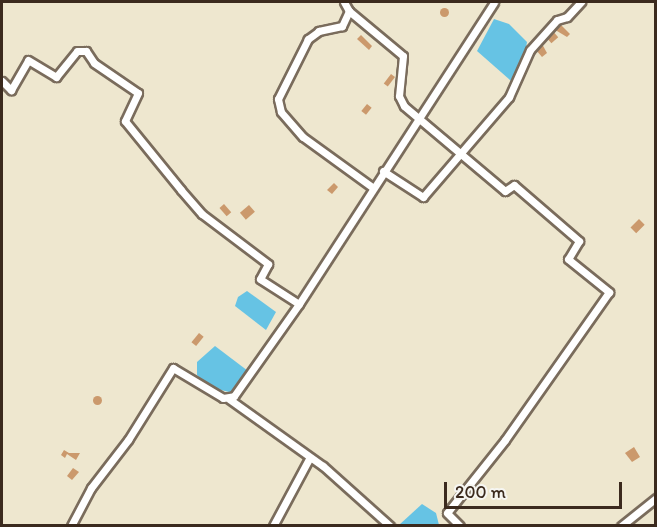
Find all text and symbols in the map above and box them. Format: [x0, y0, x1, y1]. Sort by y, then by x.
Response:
scale bar [447, 470, 626, 508]
text: 200 m [455, 481, 506, 503]

